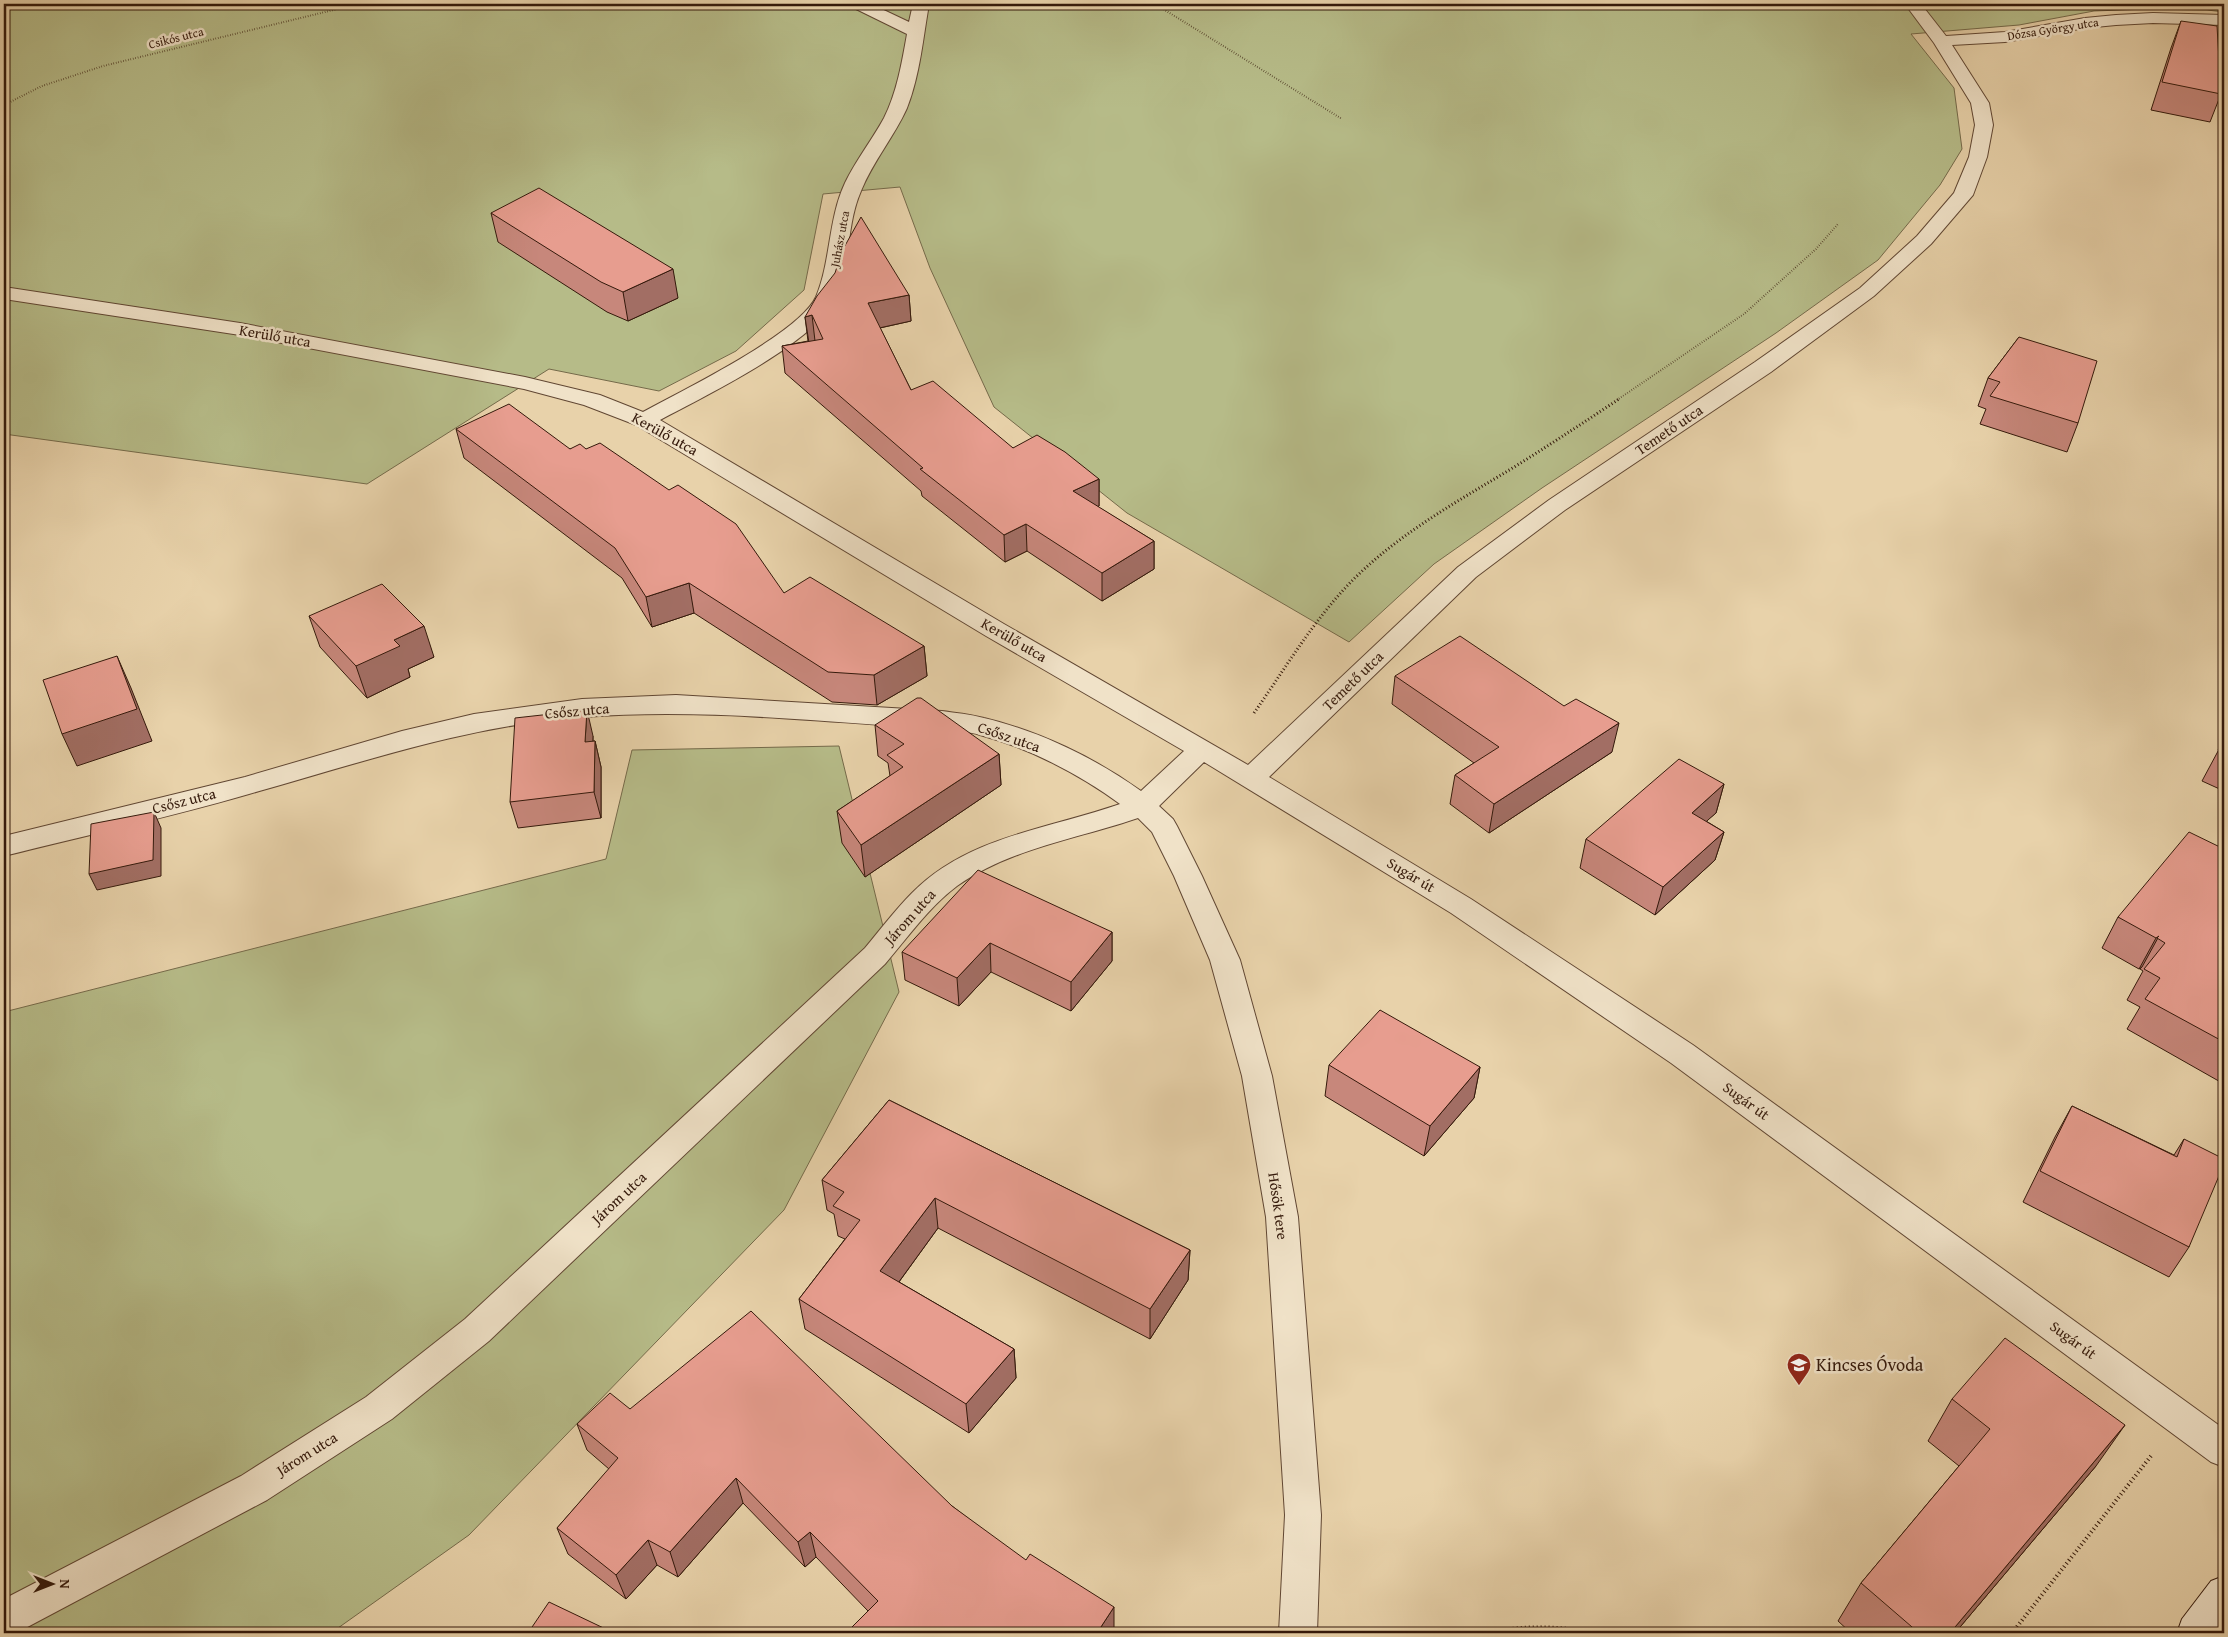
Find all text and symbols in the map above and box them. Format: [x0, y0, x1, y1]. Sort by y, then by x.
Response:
street label: Dózsa György utca [2006, 13, 2100, 44]
street label: Csikós utca [147, 22, 205, 53]
street label: Juhász utca [825, 209, 853, 270]
street label: Kerülő utca [238, 319, 313, 352]
street label: Temető utca [1631, 399, 1707, 460]
street label: Kerülő utca [628, 407, 702, 460]
street label: Kerülő utca [978, 612, 1051, 667]
street label: Temető utca [1317, 646, 1388, 715]
street label: Csősz utca [544, 697, 610, 724]
street label: Csősz utca [975, 716, 1043, 757]
street label: Csősz utca [150, 782, 218, 819]
street label: Sugár út [1383, 852, 1440, 898]
street label: Járom utca [878, 884, 940, 950]
street label: Sugár út [1719, 1077, 1774, 1125]
street label: Járom utca [585, 1167, 651, 1230]
street label: Hősök tere [1263, 1171, 1294, 1241]
street label: Sugár út [2046, 1316, 2101, 1364]
place label: Kincses Óvoda [1816, 1351, 1924, 1378]
school or university icon: Kincses Óvoda [1786, 1352, 1812, 1386]
street label: Járom utca [271, 1427, 341, 1482]
north arrow [28, 1560, 78, 1610]
text: N [55, 1579, 75, 1589]

